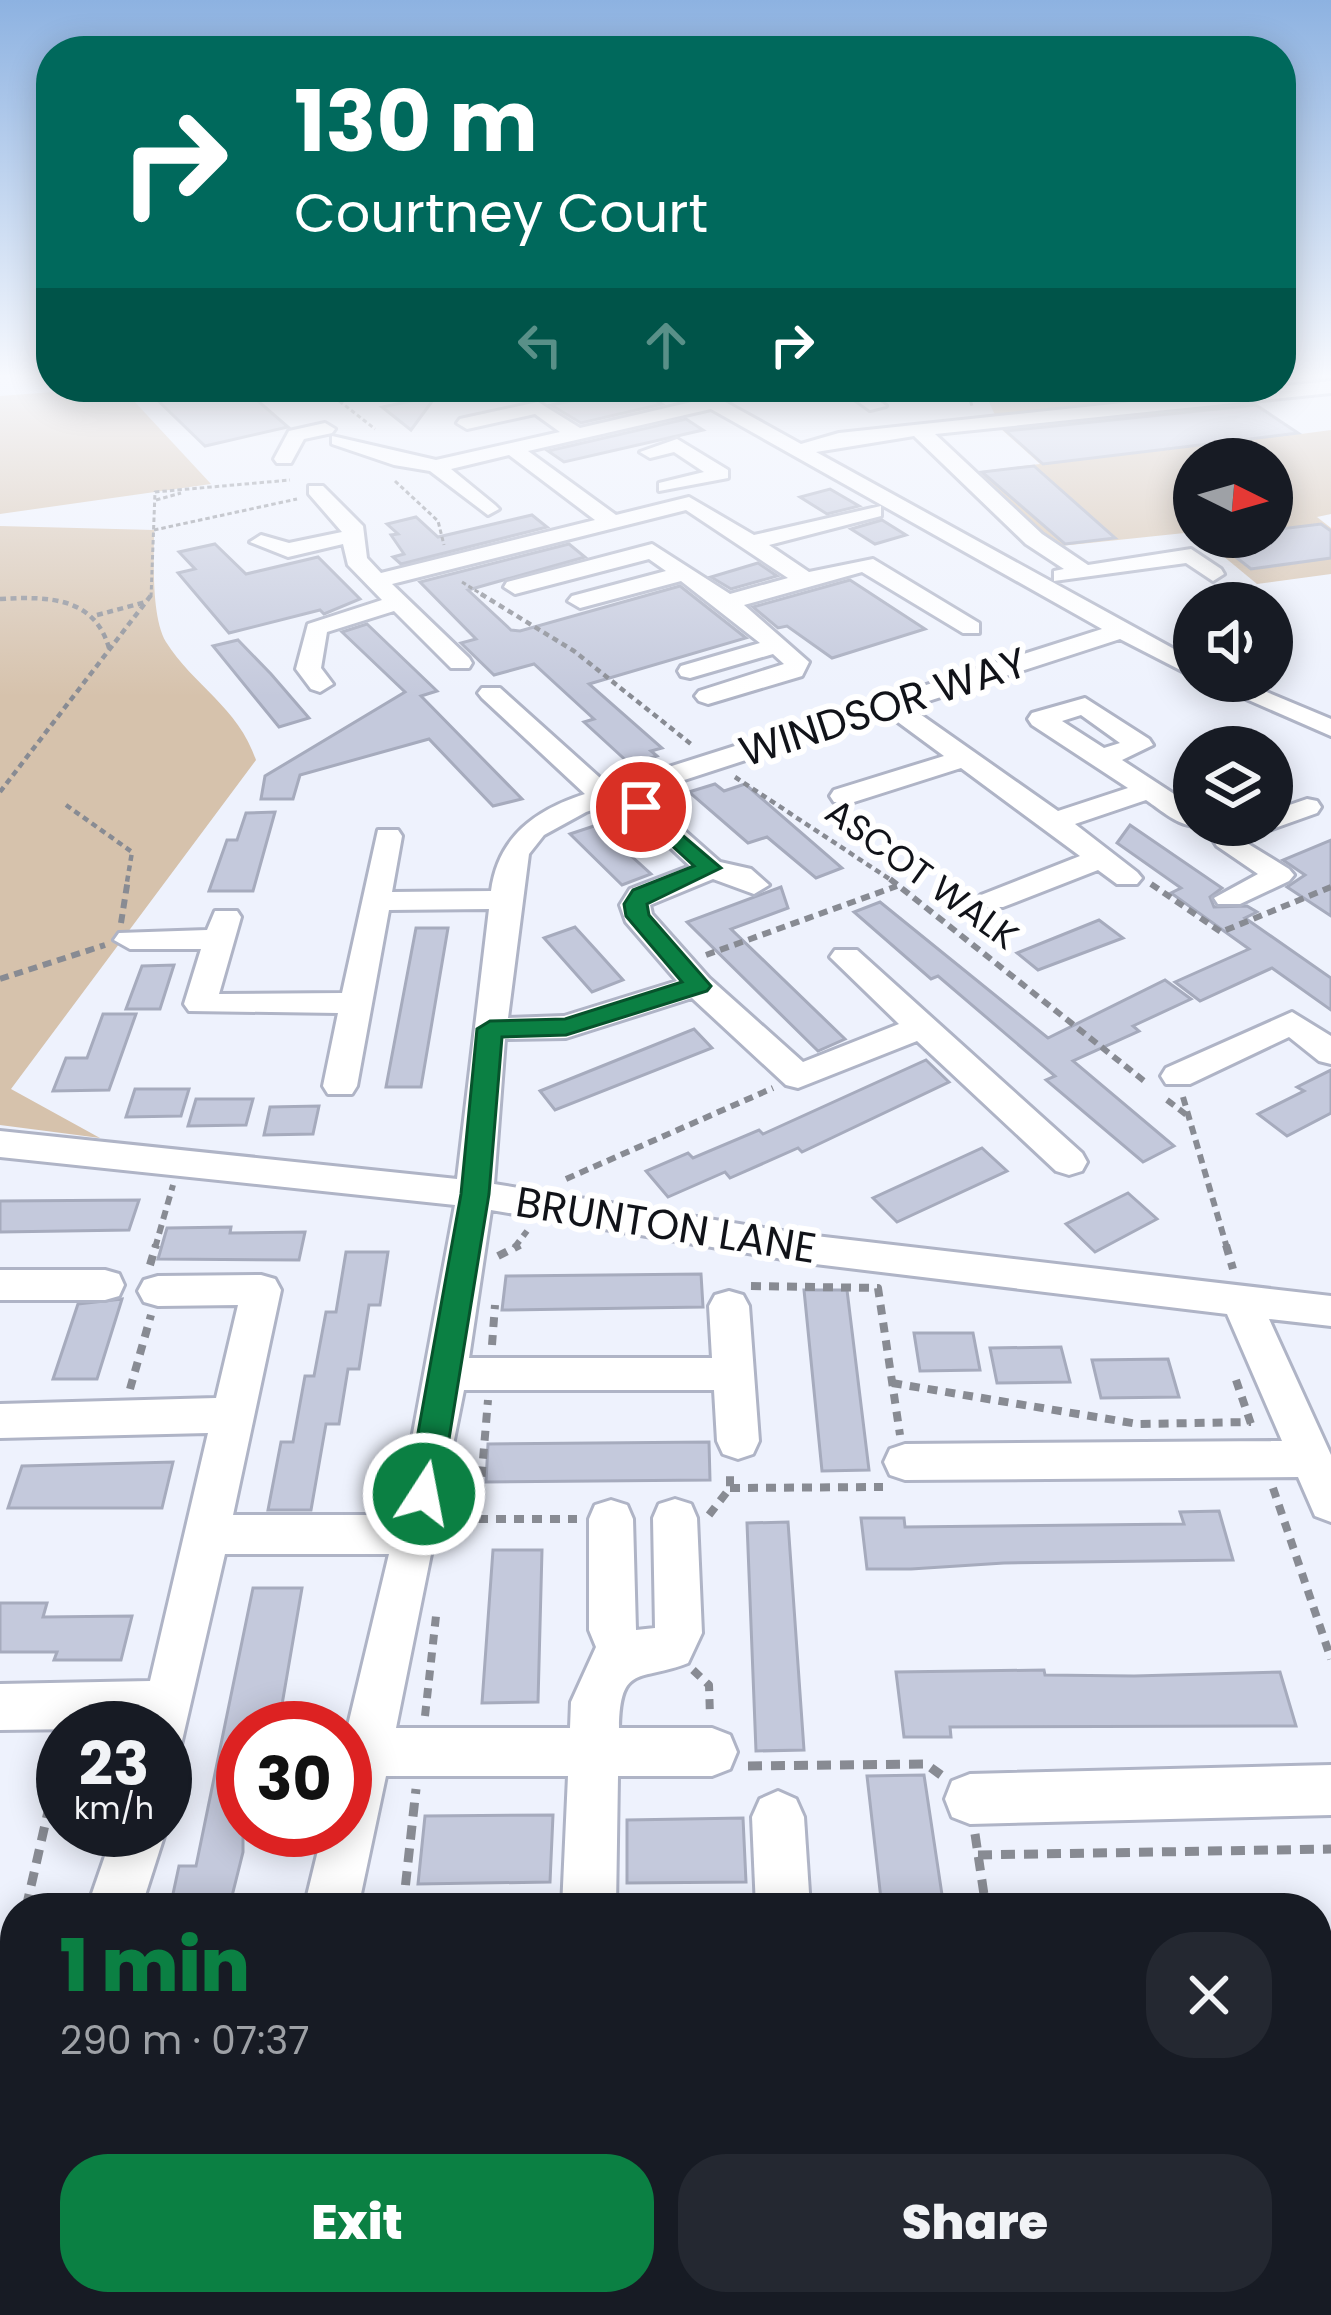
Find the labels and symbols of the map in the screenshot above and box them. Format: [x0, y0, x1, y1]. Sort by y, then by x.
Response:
north arrow [1173, 438, 1293, 558]
street label: WINDSOR WAY [732, 633, 1034, 781]
pin [590, 756, 692, 858]
street label: ASCOT WALK [815, 787, 1029, 961]
street label: BRUNTON LANE [512, 1172, 820, 1278]
position arrow [361, 1431, 487, 1557]
speed limit sign: 30 [216, 1701, 372, 1857]

